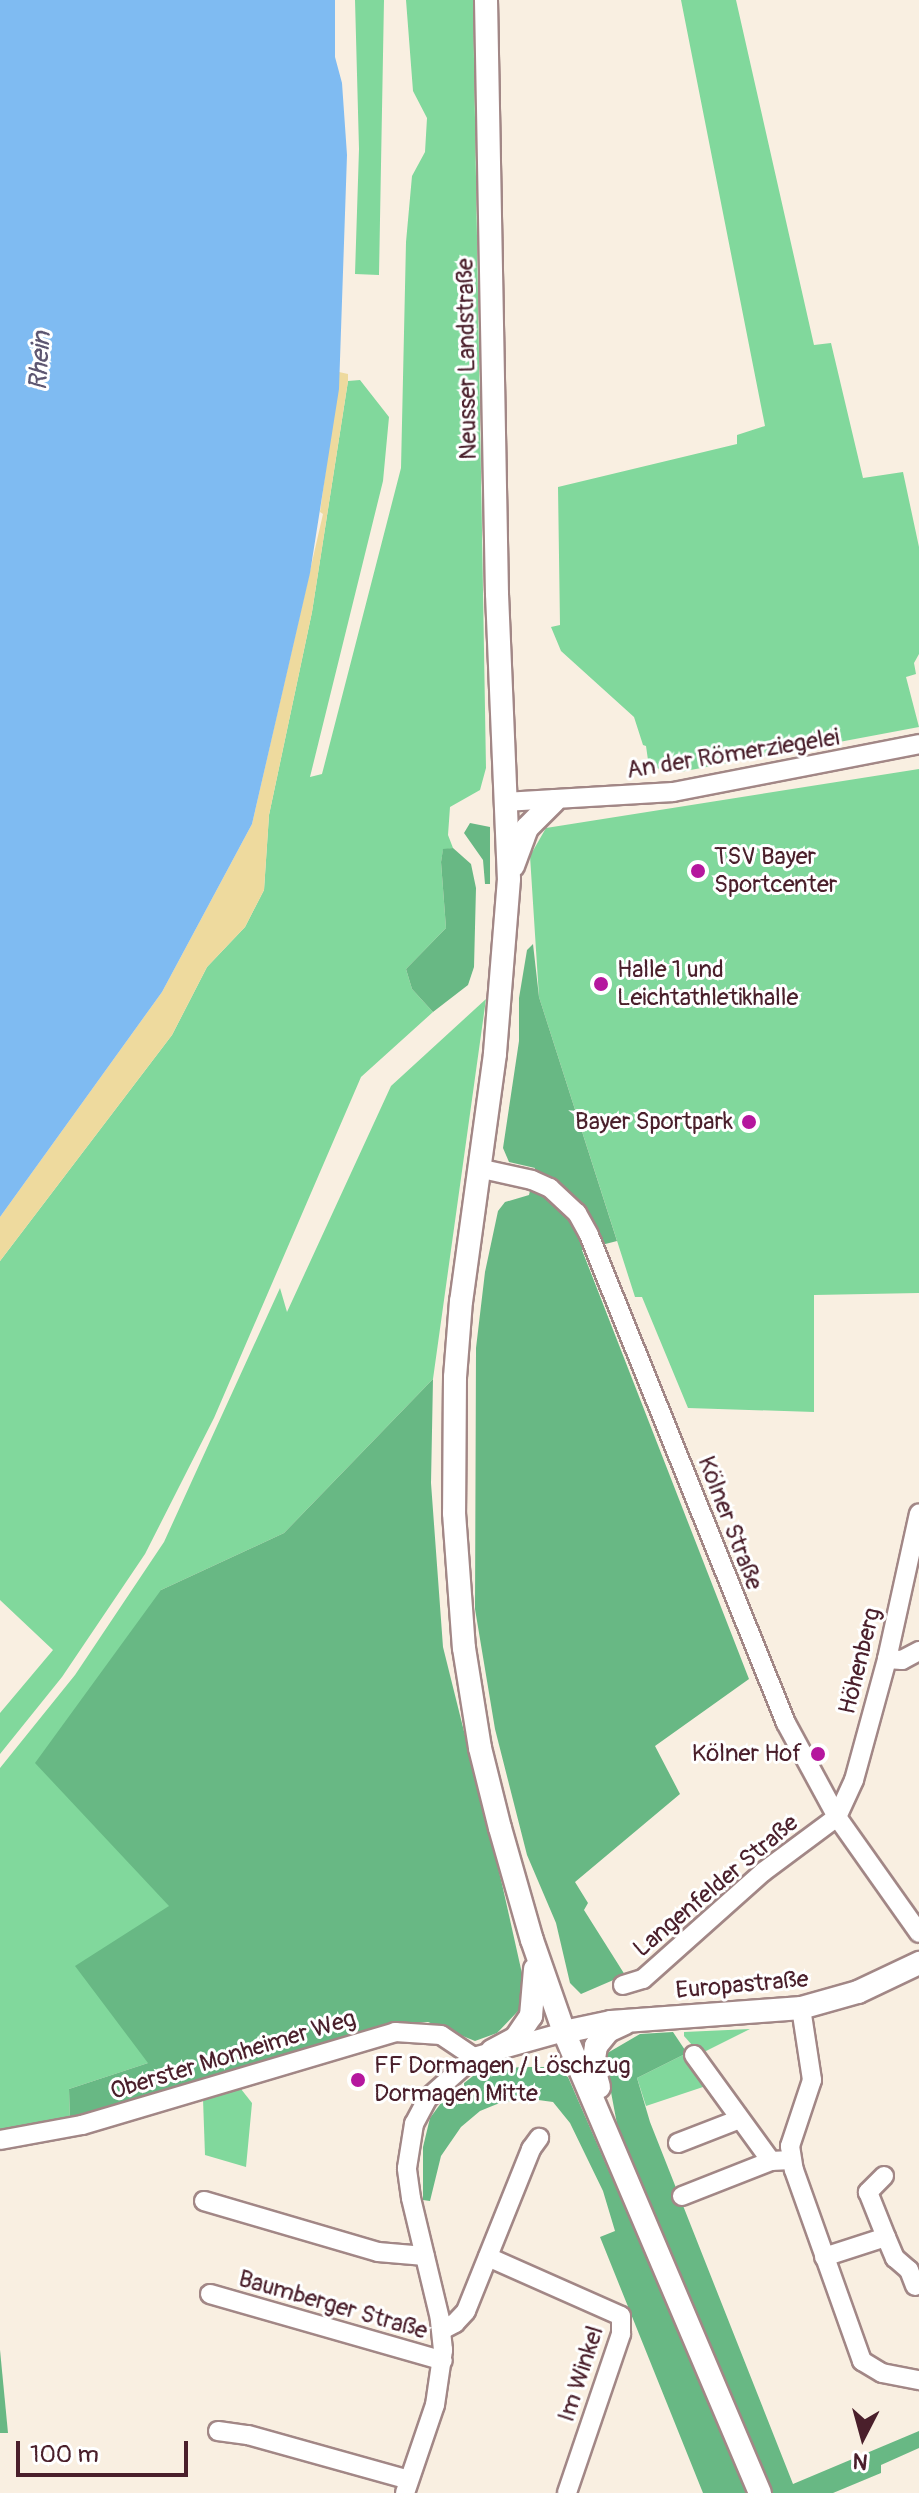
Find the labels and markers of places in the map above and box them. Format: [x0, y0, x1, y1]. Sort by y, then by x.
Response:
place label: TSV Bayer Sportcenter [714, 843, 837, 899]
marker: TSV Bayer Sportcenter [689, 862, 707, 880]
place label: Halle 1 und Leichtathletikhalle [617, 956, 798, 1012]
marker: Halle 1 und Leichtathletikhalle [592, 975, 610, 993]
place label: Bayer Sportpark [575, 1108, 733, 1136]
marker: Bayer Sportpark [740, 1113, 758, 1131]
place label: Kölner Hof [692, 1740, 802, 1768]
marker: Kölner Hof [809, 1745, 827, 1763]
place label: FF Dormagen / Löschzug Dormagen Mitte [374, 2052, 631, 2108]
marker: FF Dormagen / Löschzug Dormagen Mitte [349, 2071, 367, 2089]

